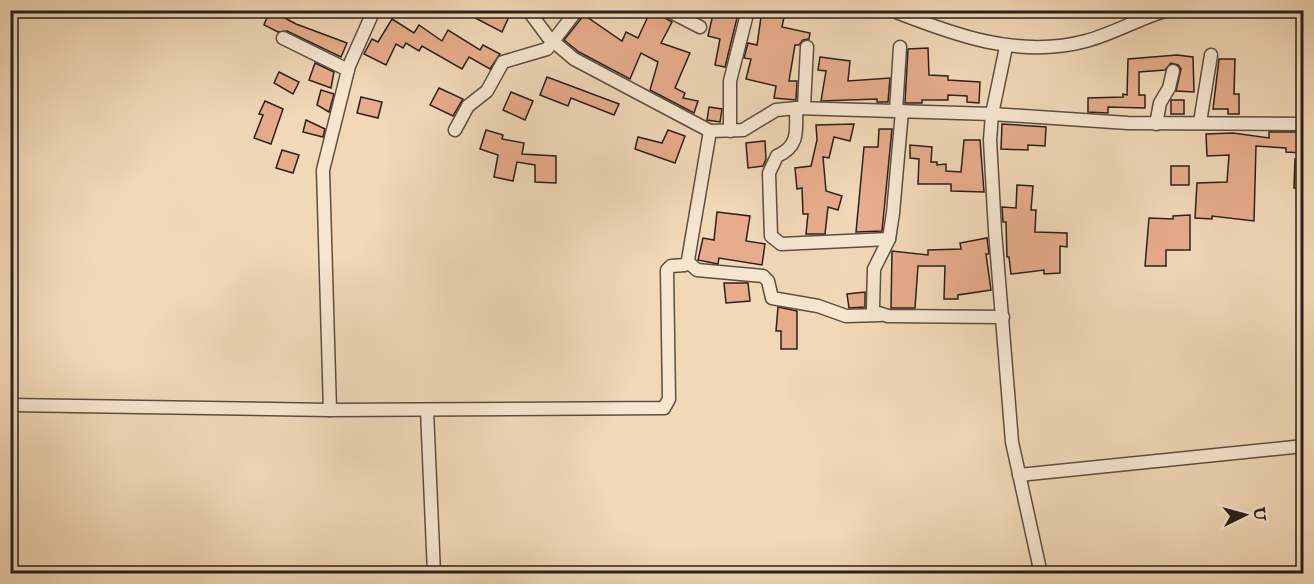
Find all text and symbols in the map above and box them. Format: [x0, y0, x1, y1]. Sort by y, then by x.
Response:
north arrow [1215, 485, 1275, 545]
text: U [1247, 505, 1269, 522]

